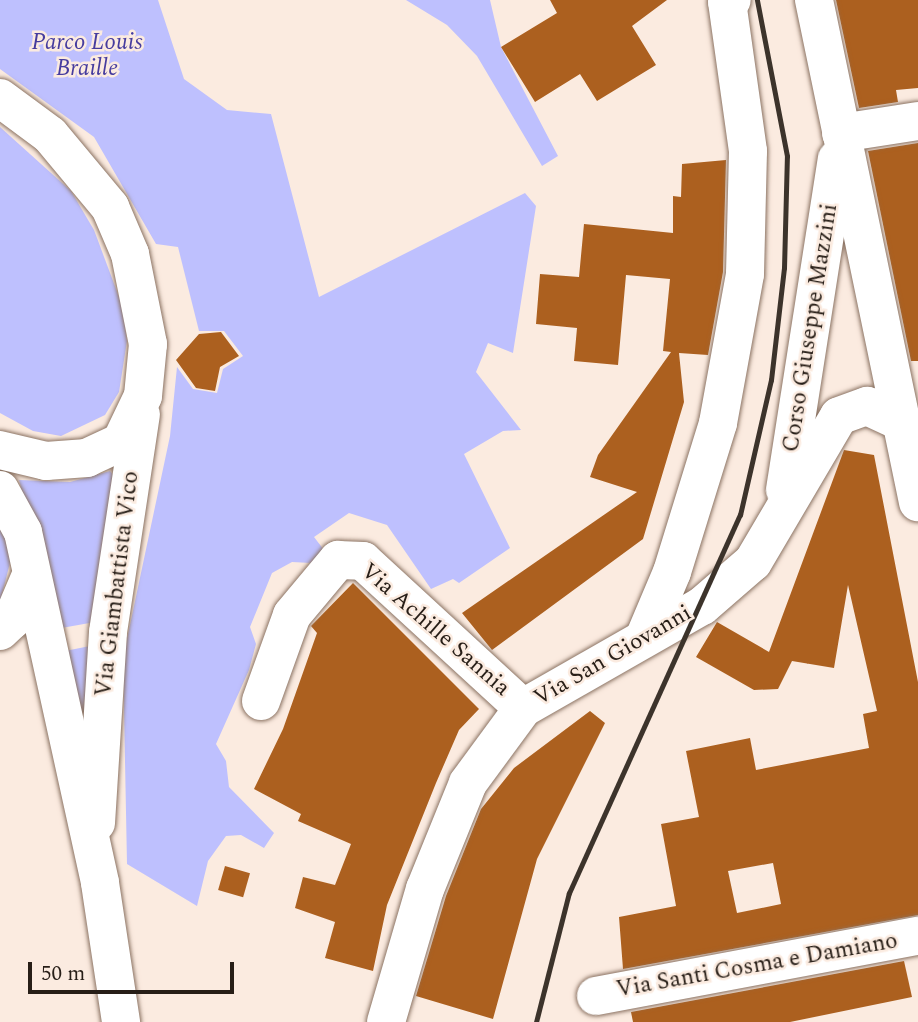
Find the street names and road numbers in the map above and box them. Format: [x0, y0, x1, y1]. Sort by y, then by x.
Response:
street label: Corso Giuseppe Mazzini [778, 202, 844, 454]
street label: Via Giambattista Vico [90, 470, 146, 698]
street label: Via Achille Sannia [355, 558, 515, 702]
street label: Via San Giovanni [529, 600, 697, 712]
street label: Via Santi Cosma e Damiano [614, 928, 900, 1004]

